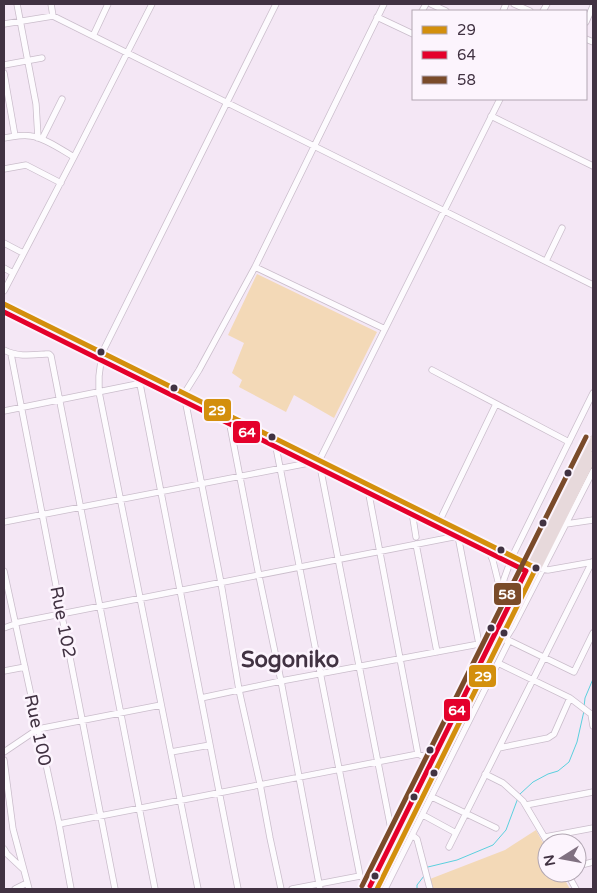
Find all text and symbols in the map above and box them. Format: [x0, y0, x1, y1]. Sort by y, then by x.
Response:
legend [412, 10, 587, 100]
text: 29 [457, 21, 476, 39]
text: 64 [457, 46, 476, 64]
text: 58 [457, 71, 476, 89]
unlabelled marker [96, 347, 106, 357]
unlabelled marker [169, 383, 179, 393]
line badge: 29 [203, 398, 232, 422]
text: 29 [208, 402, 226, 419]
line badge: 64 [232, 420, 261, 444]
text: 64 [238, 424, 256, 441]
unlabelled marker [267, 432, 277, 442]
unlabelled marker [563, 468, 573, 478]
unlabelled marker [538, 518, 548, 528]
unlabelled marker [496, 545, 506, 555]
unlabelled marker [531, 563, 541, 573]
line badge: 58 [493, 582, 522, 606]
street label: Rue 102 [45, 584, 81, 660]
text: 58 [498, 586, 516, 603]
unlabelled marker [486, 623, 496, 633]
unlabelled marker [499, 628, 509, 638]
district label: Sogoniko [241, 647, 339, 673]
line badge: 29 [468, 664, 497, 688]
text: 29 [474, 668, 492, 685]
street label: Rue 100 [20, 692, 56, 768]
line badge: 64 [443, 698, 471, 722]
text: 64 [448, 702, 466, 719]
unlabelled marker [425, 745, 435, 755]
unlabelled marker [429, 768, 439, 778]
unlabelled marker [409, 792, 419, 802]
north arrow [537, 833, 587, 883]
text: N [540, 853, 559, 868]
unlabelled marker [370, 871, 380, 881]

